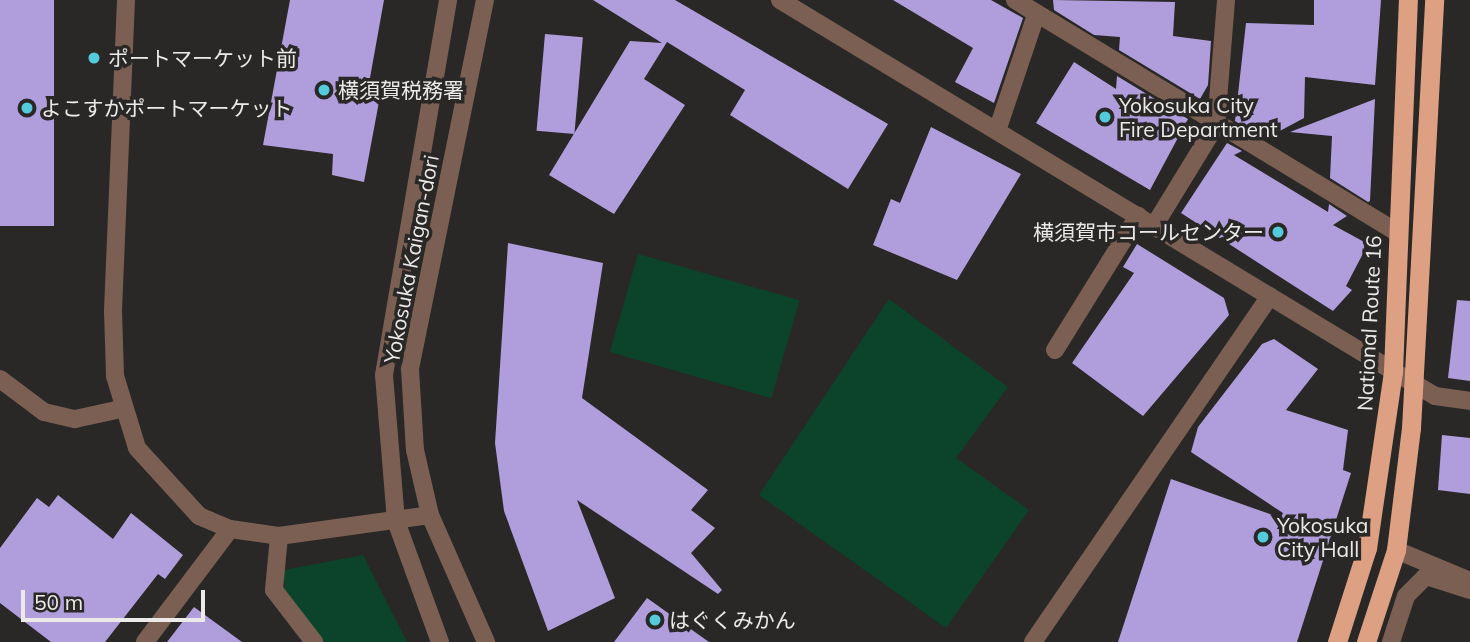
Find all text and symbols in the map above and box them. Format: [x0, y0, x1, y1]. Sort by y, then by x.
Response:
place label: ポートマーケット前 [108, 45, 297, 71]
marker: ポートマーケット前 [86, 50, 102, 66]
place label: 横須賀税務署 [338, 77, 464, 103]
marker: 横須賀税務署 [316, 82, 332, 98]
place label: Yokosuka City Fire Department [1119, 92, 1278, 142]
place label: よこすかポートマーケット [41, 95, 293, 121]
marker: よこすかポートマーケット [19, 100, 35, 116]
marker: Yokosuka City Fire Department [1097, 109, 1113, 125]
street label: Yokosuka Kaigan-dori [378, 153, 444, 365]
place label: 横須賀市コールセンター [1033, 219, 1264, 245]
marker: 横須賀市コールセンター [1270, 224, 1286, 240]
street label: National Route 16 [1352, 235, 1386, 411]
place label: Yokosuka City Hall [1277, 512, 1368, 562]
marker: Yokosuka City Hall [1255, 529, 1271, 545]
scale bar [24, 576, 208, 620]
text: 50 m [34, 589, 83, 615]
place label: はぐくみかん [669, 607, 795, 633]
marker: はぐくみかん [647, 612, 663, 628]

